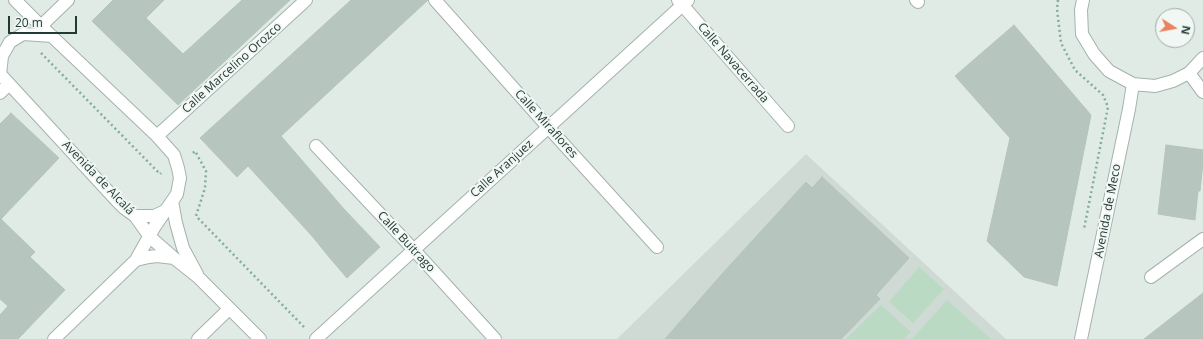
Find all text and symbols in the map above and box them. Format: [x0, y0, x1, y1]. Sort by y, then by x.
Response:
scale bar [10, 8, 79, 34]
north arrow [1155, 8, 1195, 48]
text: 20 m [15, 14, 43, 31]
street label: Calle Marcelino Orozco [179, 20, 285, 116]
street label: Calle Navacerrada [694, 20, 772, 106]
text: N [1178, 24, 1195, 36]
street label: Calle Miraflores [511, 87, 581, 161]
street label: Calle Aranjuez [468, 137, 536, 201]
street label: Avenida de Alcalá [59, 138, 137, 218]
street label: Avenida de Meco [1092, 163, 1124, 259]
street label: Calle Buitrago [374, 209, 438, 275]

